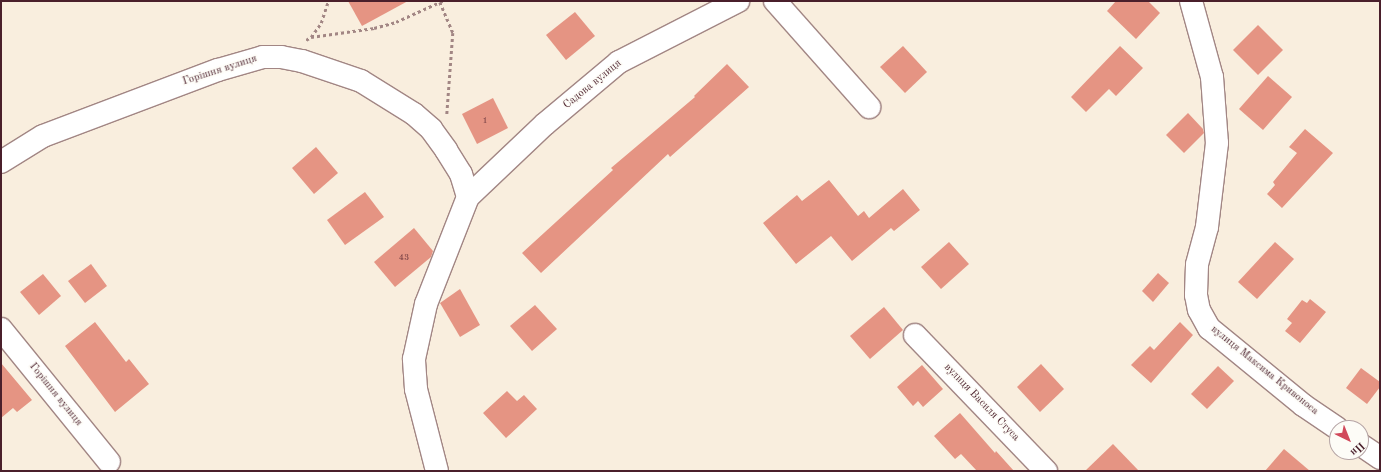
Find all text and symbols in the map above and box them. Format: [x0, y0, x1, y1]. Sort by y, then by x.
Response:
street label: Горішня вулиця [181, 53, 259, 89]
street label: Садова вулиця [561, 57, 625, 113]
house number: 1 [482, 116, 488, 126]
house number: 43 [399, 253, 409, 263]
street label: вулиця Максима Кривоноса [1208, 324, 1320, 418]
street label: Горішня вулиця [26, 361, 84, 429]
street label: вулиця Василя Стуса [940, 361, 1022, 445]
north arrow [1329, 420, 1369, 460]
text: Пн [1348, 439, 1366, 458]

